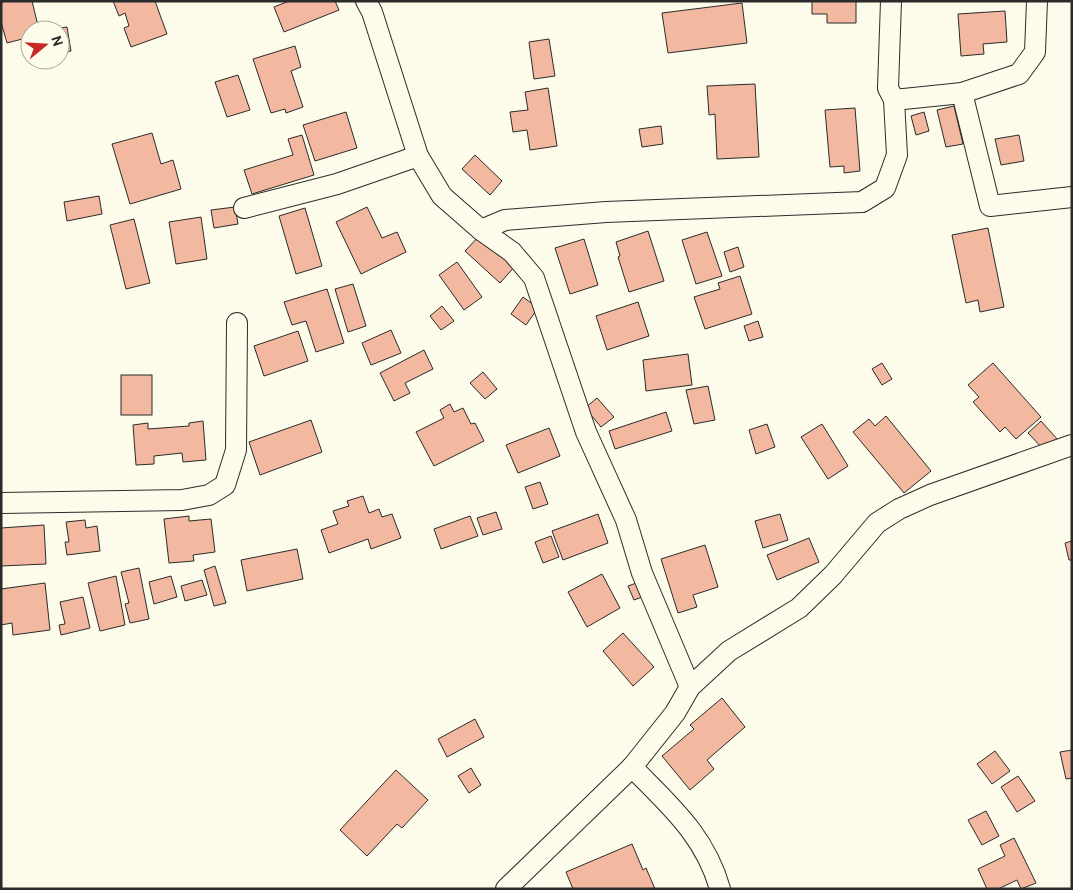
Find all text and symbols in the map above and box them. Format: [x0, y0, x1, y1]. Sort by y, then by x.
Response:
north arrow [20, 20, 70, 70]
text: N [47, 33, 67, 48]

